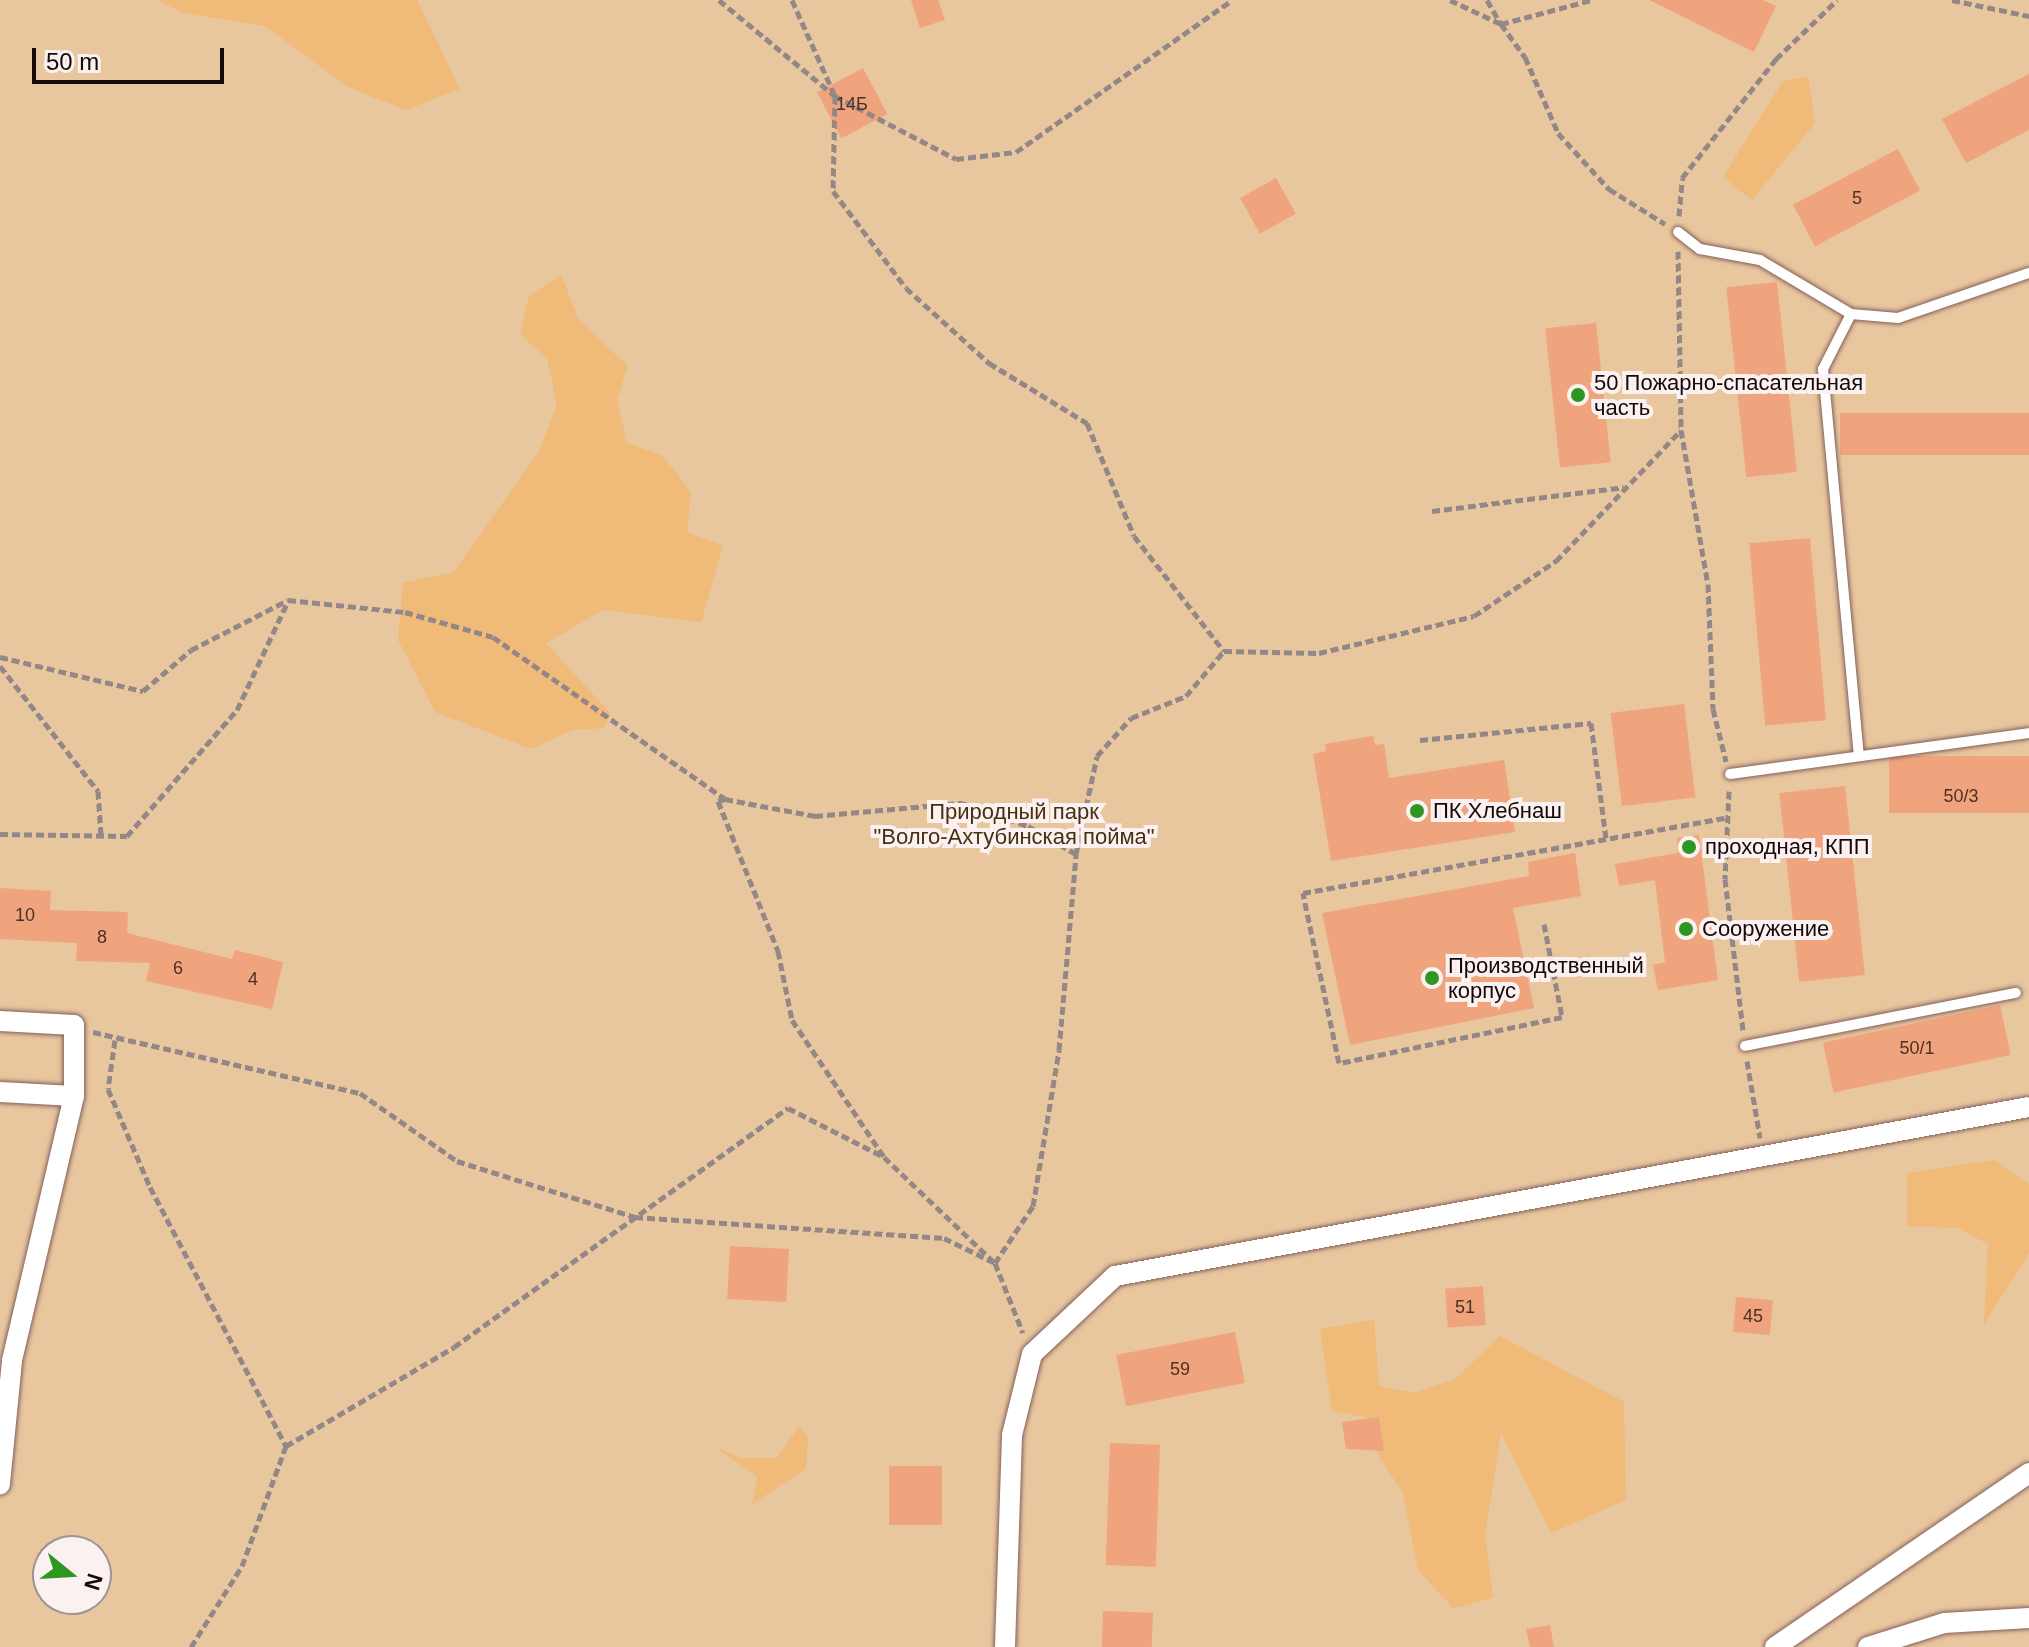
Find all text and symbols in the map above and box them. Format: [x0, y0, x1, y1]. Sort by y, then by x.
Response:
scale bar [36, 32, 228, 82]
text: 50 m [46, 48, 99, 75]
house number: 14Б [836, 93, 868, 115]
house number: 5 [1852, 187, 1862, 209]
place label: 50 Пожарно-спасательная часть [1594, 369, 1863, 420]
marker: 50 Пожарно-спасательная часть [1569, 386, 1587, 404]
house number: 50/3 [1943, 785, 1979, 807]
park label: Природный парк "Волго-Ахтубинская пойма" [873, 798, 1155, 850]
place label: ПК Хлебнаш [1433, 798, 1562, 824]
marker: ПК Хлебнаш [1408, 802, 1426, 820]
place label: проходная, КПП [1705, 834, 1869, 860]
marker: проходная, КПП [1680, 838, 1698, 856]
house number: 10 [15, 904, 35, 926]
place label: Сооружение [1702, 916, 1829, 942]
marker: Сооружение [1677, 920, 1695, 938]
house number: 8 [97, 926, 107, 948]
place label: Производственный корпус [1448, 952, 1644, 1004]
house number: 6 [173, 957, 183, 979]
house number: 4 [248, 968, 258, 990]
marker: Производственный корпус [1423, 969, 1441, 987]
house number: 50/1 [1899, 1037, 1935, 1059]
house number: 51 [1455, 1296, 1475, 1318]
house number: 45 [1743, 1305, 1763, 1327]
house number: 59 [1170, 1358, 1190, 1380]
north arrow [32, 1535, 112, 1615]
text: N [79, 1571, 108, 1593]

